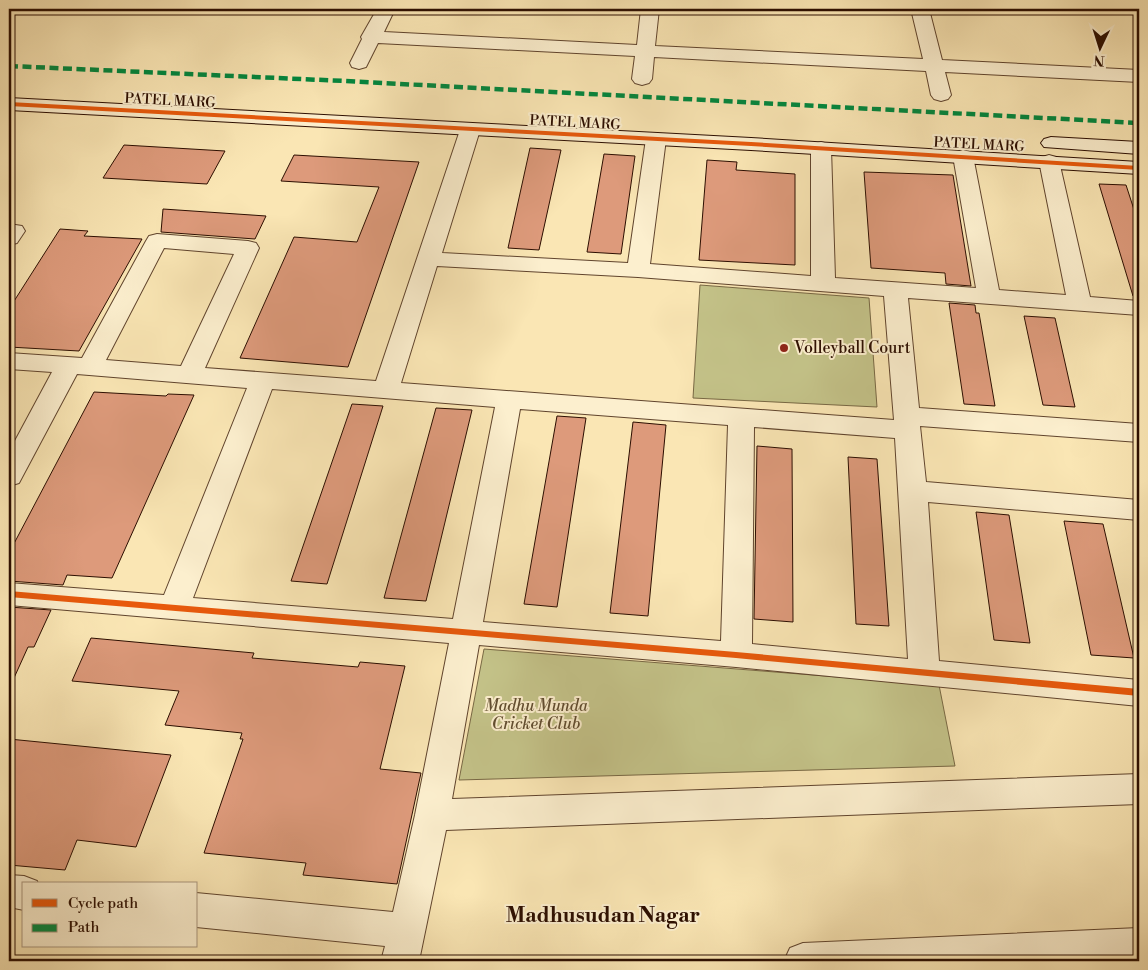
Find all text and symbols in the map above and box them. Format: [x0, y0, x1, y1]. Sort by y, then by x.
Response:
north arrow [1076, 22, 1126, 72]
text: N [1093, 51, 1105, 69]
street label: PATEL MARG [124, 90, 217, 112]
street label: PATEL MARG [529, 112, 622, 134]
street label: PATEL MARG [933, 134, 1026, 156]
place label: Volleyball Court [793, 338, 911, 358]
marker: Volleyball Court [778, 342, 790, 354]
park label: Madhu Munda Cricket Club [484, 696, 588, 734]
legend [22, 882, 198, 948]
text: Cycle path [68, 894, 138, 913]
district label: Madhusudan Nagar [506, 903, 700, 929]
text: Path [68, 918, 100, 937]

